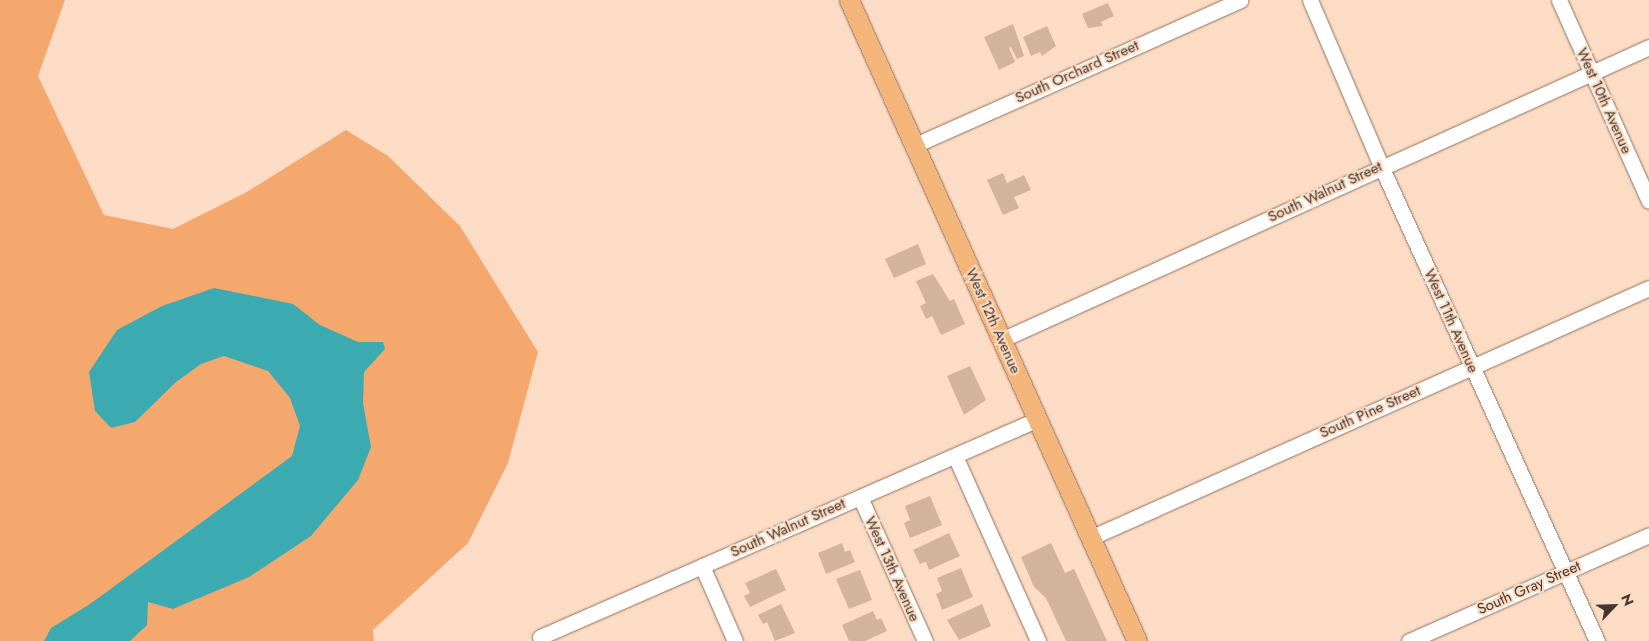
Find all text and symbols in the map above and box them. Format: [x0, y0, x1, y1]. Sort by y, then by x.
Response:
street label: South Orchard Street [1012, 37, 1142, 107]
street label: West 10th Avenue [1573, 45, 1635, 157]
street label: South Walnut Street [1265, 158, 1385, 226]
street label: West 12th Avenue [962, 265, 1024, 377]
street label: West 11th Avenue [1420, 266, 1482, 376]
street label: South Pine Street [1317, 382, 1423, 442]
street label: South Walnut Street [728, 495, 848, 561]
street label: West 13th Avenue [861, 514, 923, 624]
street label: South Gray Street [1475, 557, 1583, 619]
north arrow [1589, 581, 1639, 631]
text: N [1616, 591, 1639, 609]

